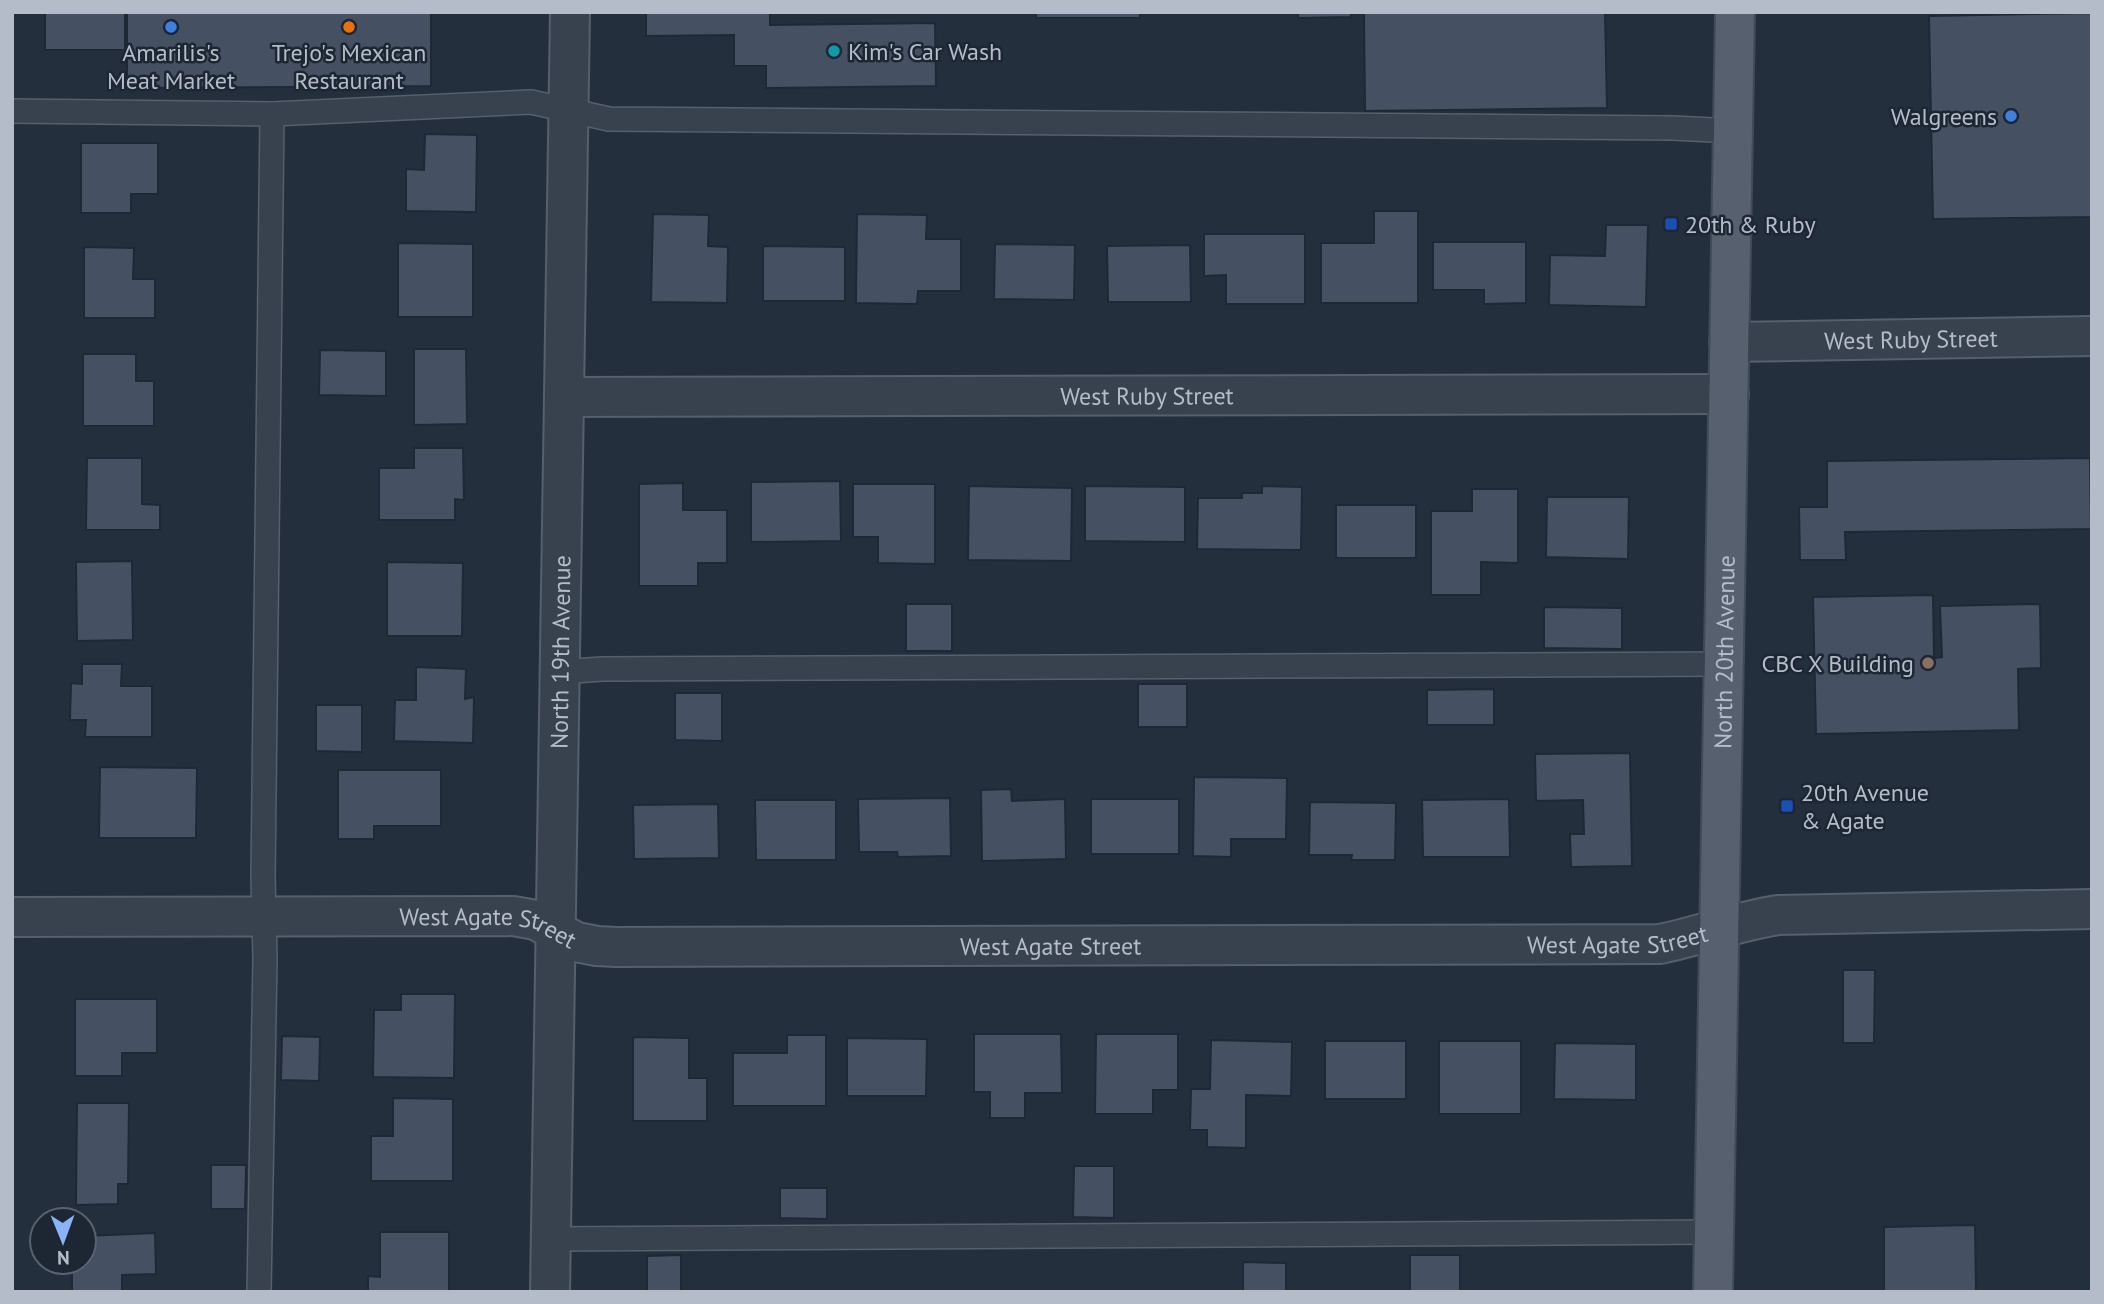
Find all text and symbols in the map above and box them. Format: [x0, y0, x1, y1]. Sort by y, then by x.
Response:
marker: Amarilis's Meat Market [163, 19, 179, 35]
marker: Trejo's Mexican Restaurant [341, 19, 357, 35]
place label: Kim's Car Wash [848, 36, 1002, 67]
place label: Amarilis's Meat Market [107, 37, 235, 96]
place label: Trejo's Mexican Restaurant [272, 37, 426, 96]
marker: Kim's Car Wash [826, 43, 842, 59]
place label: Walgreens [1891, 101, 1997, 132]
marker: Walgreens [2003, 108, 2019, 124]
place label: 20th & Ruby [1685, 209, 1816, 240]
marker: 20th & Ruby [1663, 216, 1679, 232]
street label: West Ruby Street [1824, 322, 1998, 356]
street label: West Ruby Street [1060, 380, 1234, 411]
street label: North 19th Avenue [543, 555, 577, 749]
street label: North 20th Avenue [1707, 555, 1741, 749]
place label: CBC X Building [1762, 648, 1914, 679]
marker: CBC X Building [1920, 655, 1936, 671]
place label: 20th Avenue & Agate [1801, 777, 1929, 836]
marker: 20th Avenue & Agate [1779, 798, 1795, 814]
street label: West Agate Street [399, 901, 582, 955]
street label: West Agate Street [1527, 917, 1711, 960]
street label: West Agate Street [960, 930, 1141, 962]
north arrow [28, 1206, 98, 1276]
text: N [57, 1246, 70, 1270]

